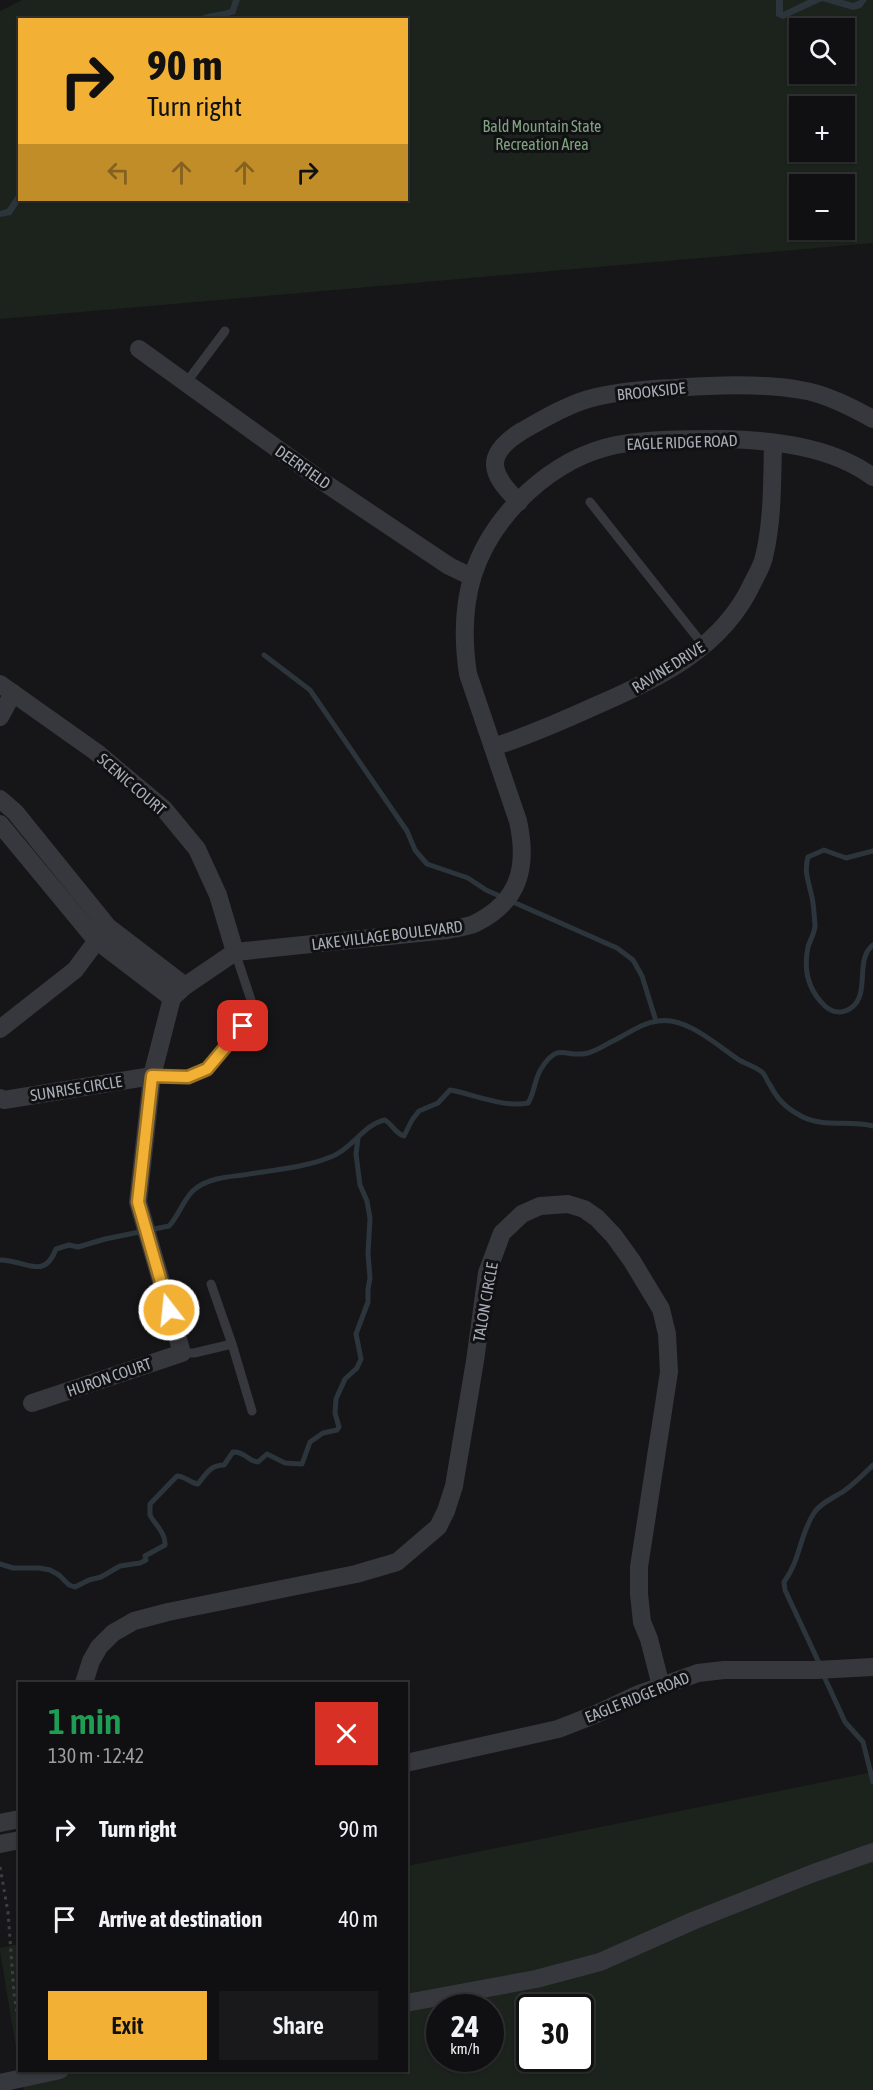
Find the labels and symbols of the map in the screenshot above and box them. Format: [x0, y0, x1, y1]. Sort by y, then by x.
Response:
park label: Bald Mountain State Recreation Area [483, 117, 601, 153]
street label: BROOKSIDE [616, 378, 686, 404]
street label: EAGLE RIDGE ROAD [626, 431, 738, 453]
street label: DEERFIELD [272, 442, 334, 492]
street label: RAVINE DRIVE [629, 638, 708, 696]
street label: SCENIC COURT [94, 750, 170, 818]
street label: LAKE VILLAGE BOULEVARD [310, 917, 464, 953]
pin [217, 1000, 268, 1051]
street label: SUNRISE CIRCLE [29, 1072, 123, 1104]
street label: TALON CIRCLE [469, 1261, 501, 1343]
position arrow [137, 1278, 201, 1342]
street label: HURON COURT [64, 1354, 154, 1400]
street label: EAGLE RIDGE ROAD [582, 1668, 692, 1726]
speed limit sign: 30 [516, 1994, 594, 2072]

